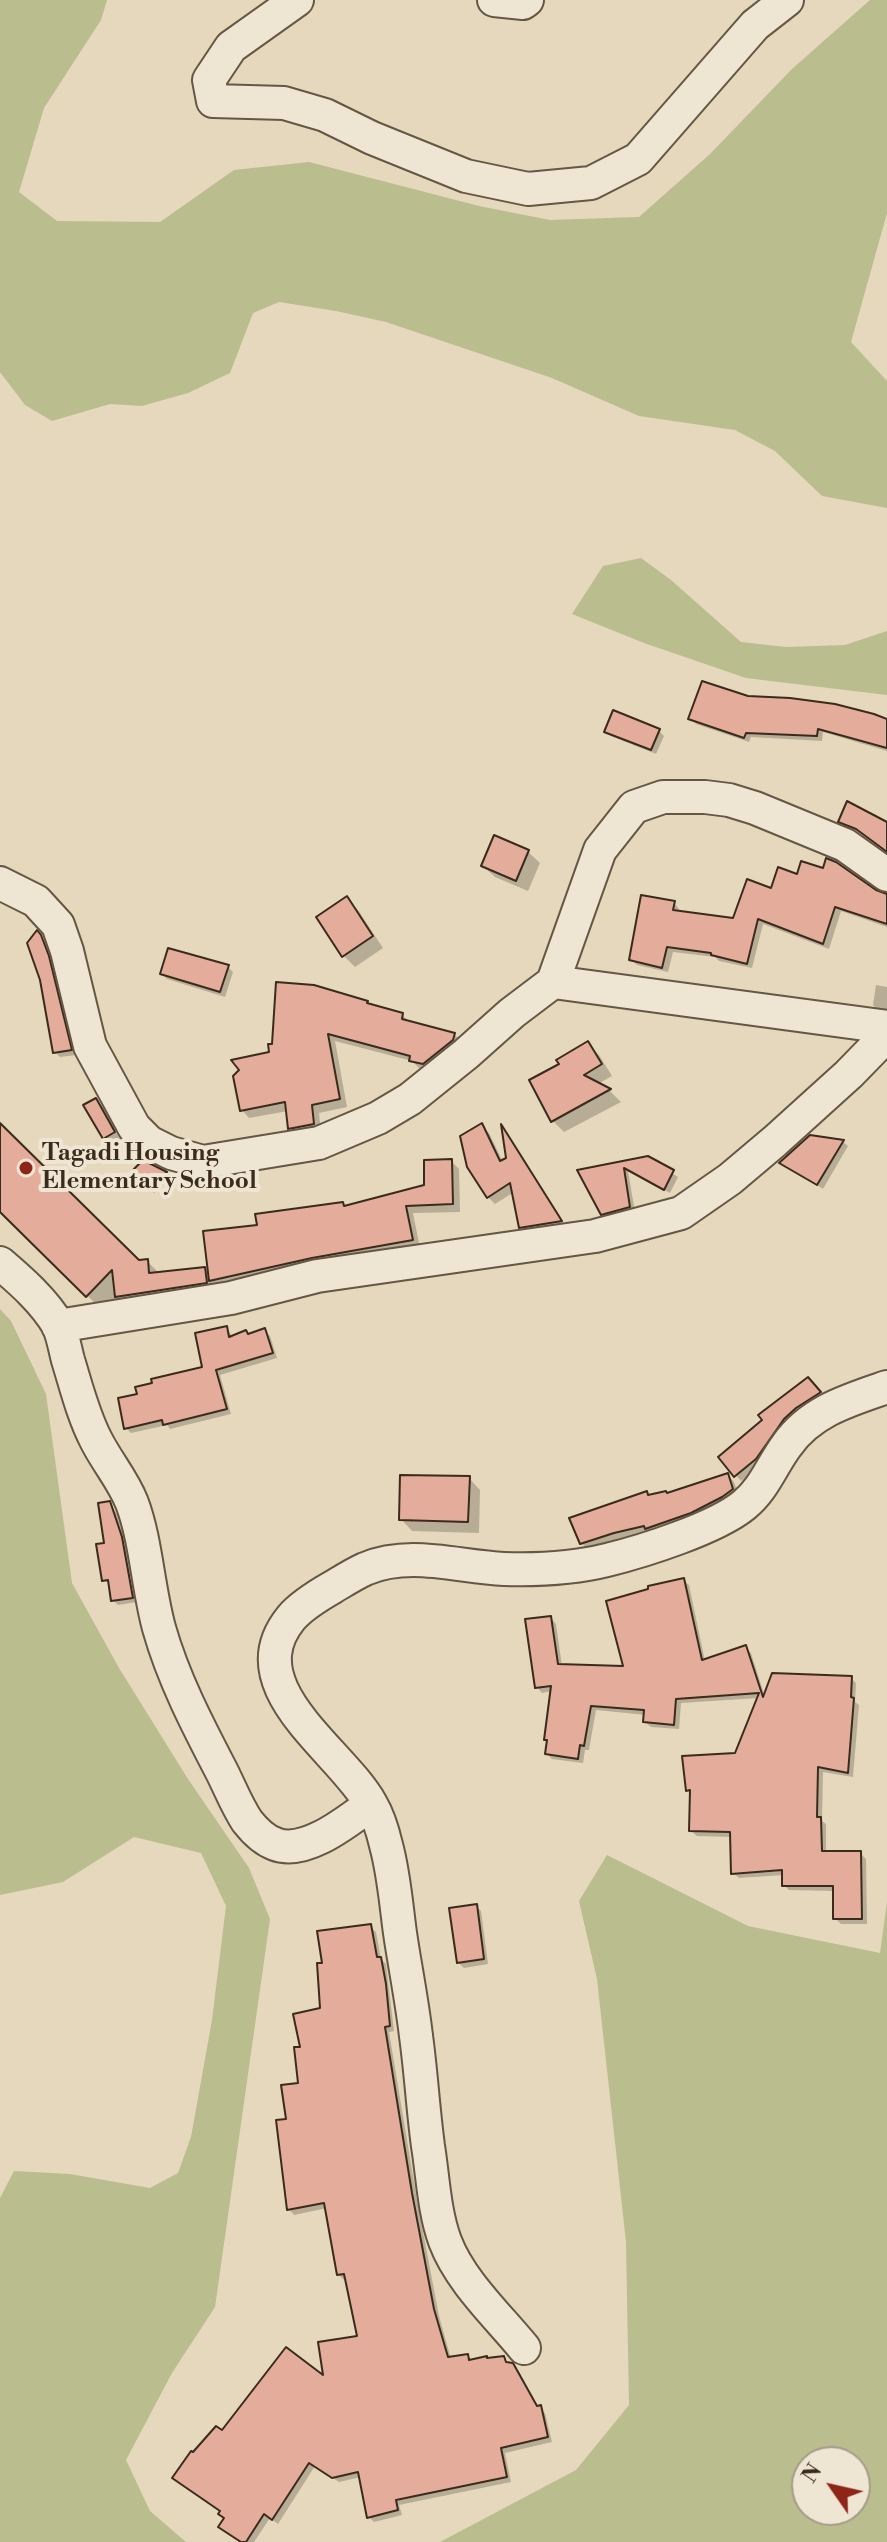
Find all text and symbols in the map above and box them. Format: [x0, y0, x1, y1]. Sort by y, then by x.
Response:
place label: Tagadi Housing Elementary School [42, 1140, 257, 1196]
marker: Tagadi Housing Elementary School [17, 1159, 35, 1177]
north arrow [791, 2446, 871, 2526]
text: N [796, 2459, 828, 2488]

